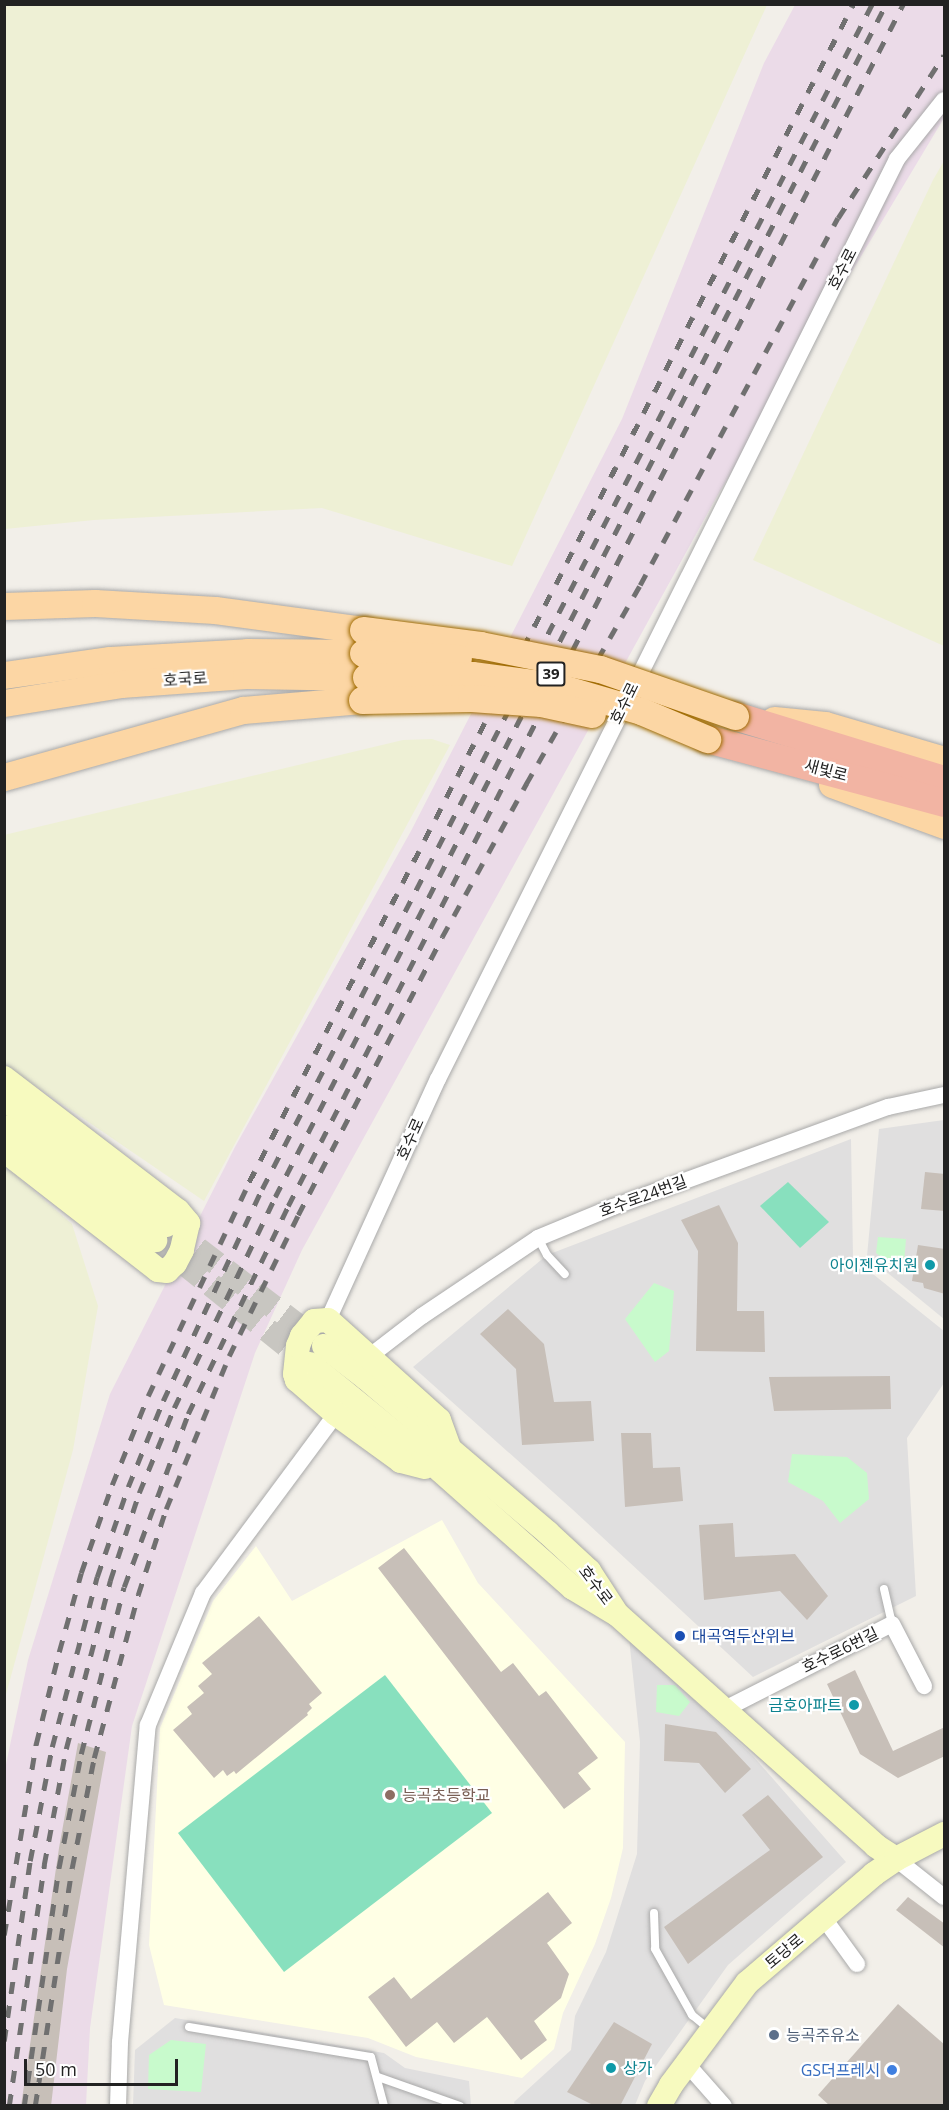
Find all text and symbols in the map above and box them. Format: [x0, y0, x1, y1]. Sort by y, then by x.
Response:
street label: 호수로 [823, 245, 861, 293]
road number: 39 [536, 662, 566, 686]
street label: 호국로 [162, 668, 208, 690]
street label: 호수로 [606, 679, 642, 727]
street label: 새빛로 [802, 755, 850, 785]
street label: 호수로 [392, 1115, 428, 1163]
street label: 호수로24번길 [597, 1171, 689, 1221]
place label: 아이젠유치원 [830, 1255, 918, 1275]
marker: 아이젠유치원 [923, 1258, 937, 1272]
street label: 호수로 [575, 1562, 617, 1608]
street label: 호수로6번길 [799, 1623, 881, 1677]
place label: 대곡역두산위브 [692, 1626, 795, 1646]
marker: 대곡역두산위브 [673, 1629, 687, 1643]
place label: 금호아파트 [768, 1695, 842, 1715]
marker: 금호아파트 [847, 1698, 861, 1712]
place label: 능곡초등학교 [402, 1785, 490, 1805]
marker: 능곡초등학교 [383, 1788, 397, 1802]
street label: 토당로 [761, 1929, 807, 1973]
place label: 능곡주유소 [786, 2025, 860, 2045]
marker: 능곡주유소 [767, 2028, 781, 2042]
scale bar [27, 2047, 182, 2085]
text: 50 m [35, 2057, 77, 2081]
place label: 상가 [623, 2058, 652, 2078]
place label: GS더프레시 [801, 2060, 880, 2080]
marker: 상가 [604, 2061, 618, 2075]
marker: GS더프레시 [885, 2063, 899, 2077]

